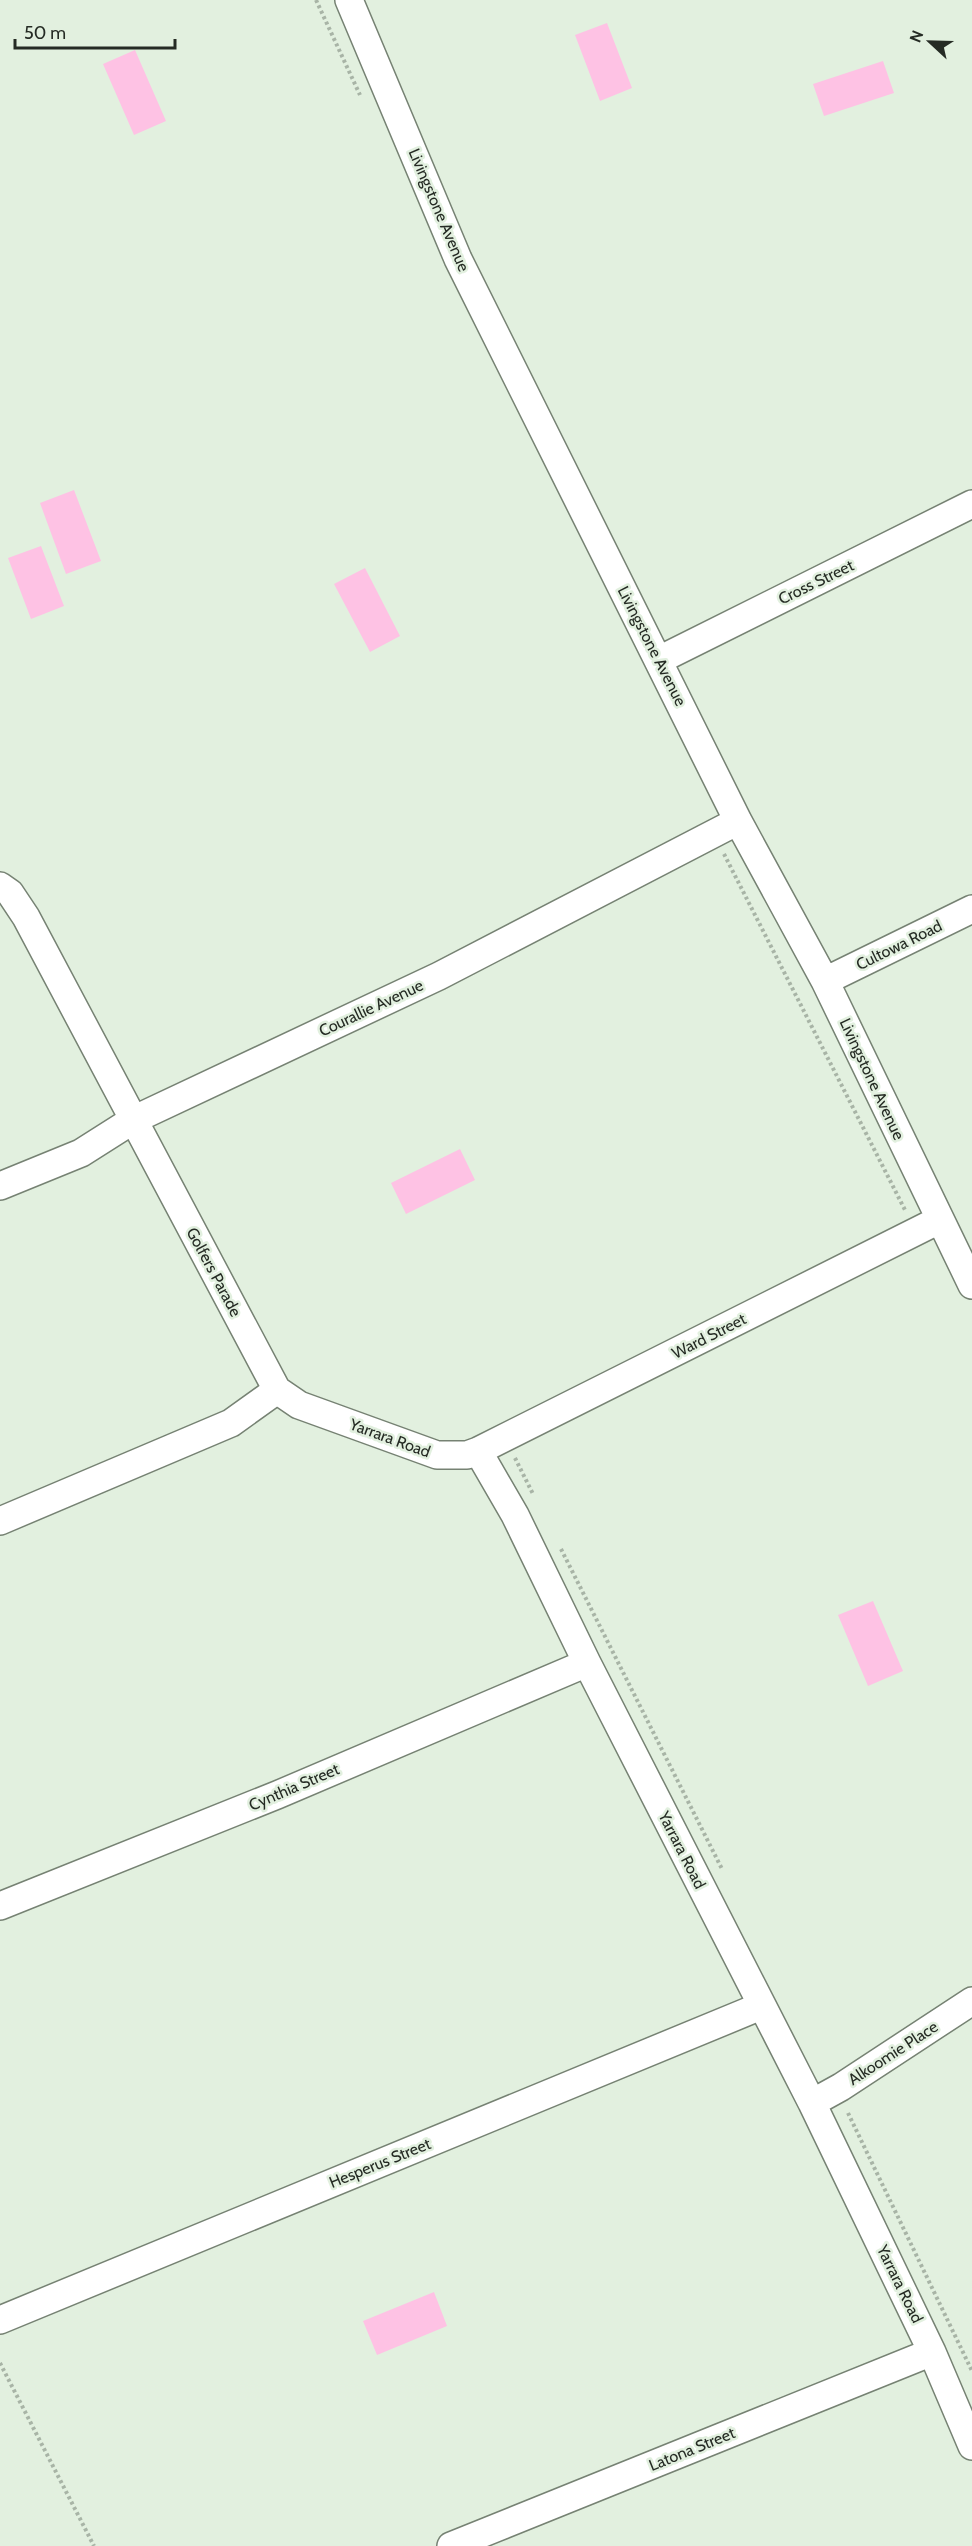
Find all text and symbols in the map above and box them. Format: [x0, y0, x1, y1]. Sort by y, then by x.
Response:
scale bar [15, 12, 176, 50]
north arrow [900, 12, 960, 72]
text: 50 m [24, 22, 66, 44]
text: N [906, 28, 927, 45]
street label: Livingstone Avenue [405, 146, 473, 274]
street label: Cross Street [775, 555, 857, 608]
street label: Livingstone Avenue [614, 583, 690, 709]
street label: Cultowa Road [853, 916, 945, 974]
street label: Courallie Avenue [316, 976, 426, 1040]
street label: Livingstone Avenue [836, 1015, 908, 1143]
street label: Golfers Parade [183, 1224, 245, 1320]
street label: Ward Street [669, 1309, 750, 1363]
street label: Yarrara Road [346, 1414, 433, 1461]
street label: Cynthia Street [246, 1759, 343, 1815]
street label: Yarrara Road [654, 1807, 710, 1892]
street label: Alkoomie Place [845, 2017, 941, 2089]
street label: Hesperus Street [326, 2134, 434, 2192]
street label: Yarrara Road [873, 2241, 927, 2326]
street label: Latona Street [646, 2423, 738, 2475]

